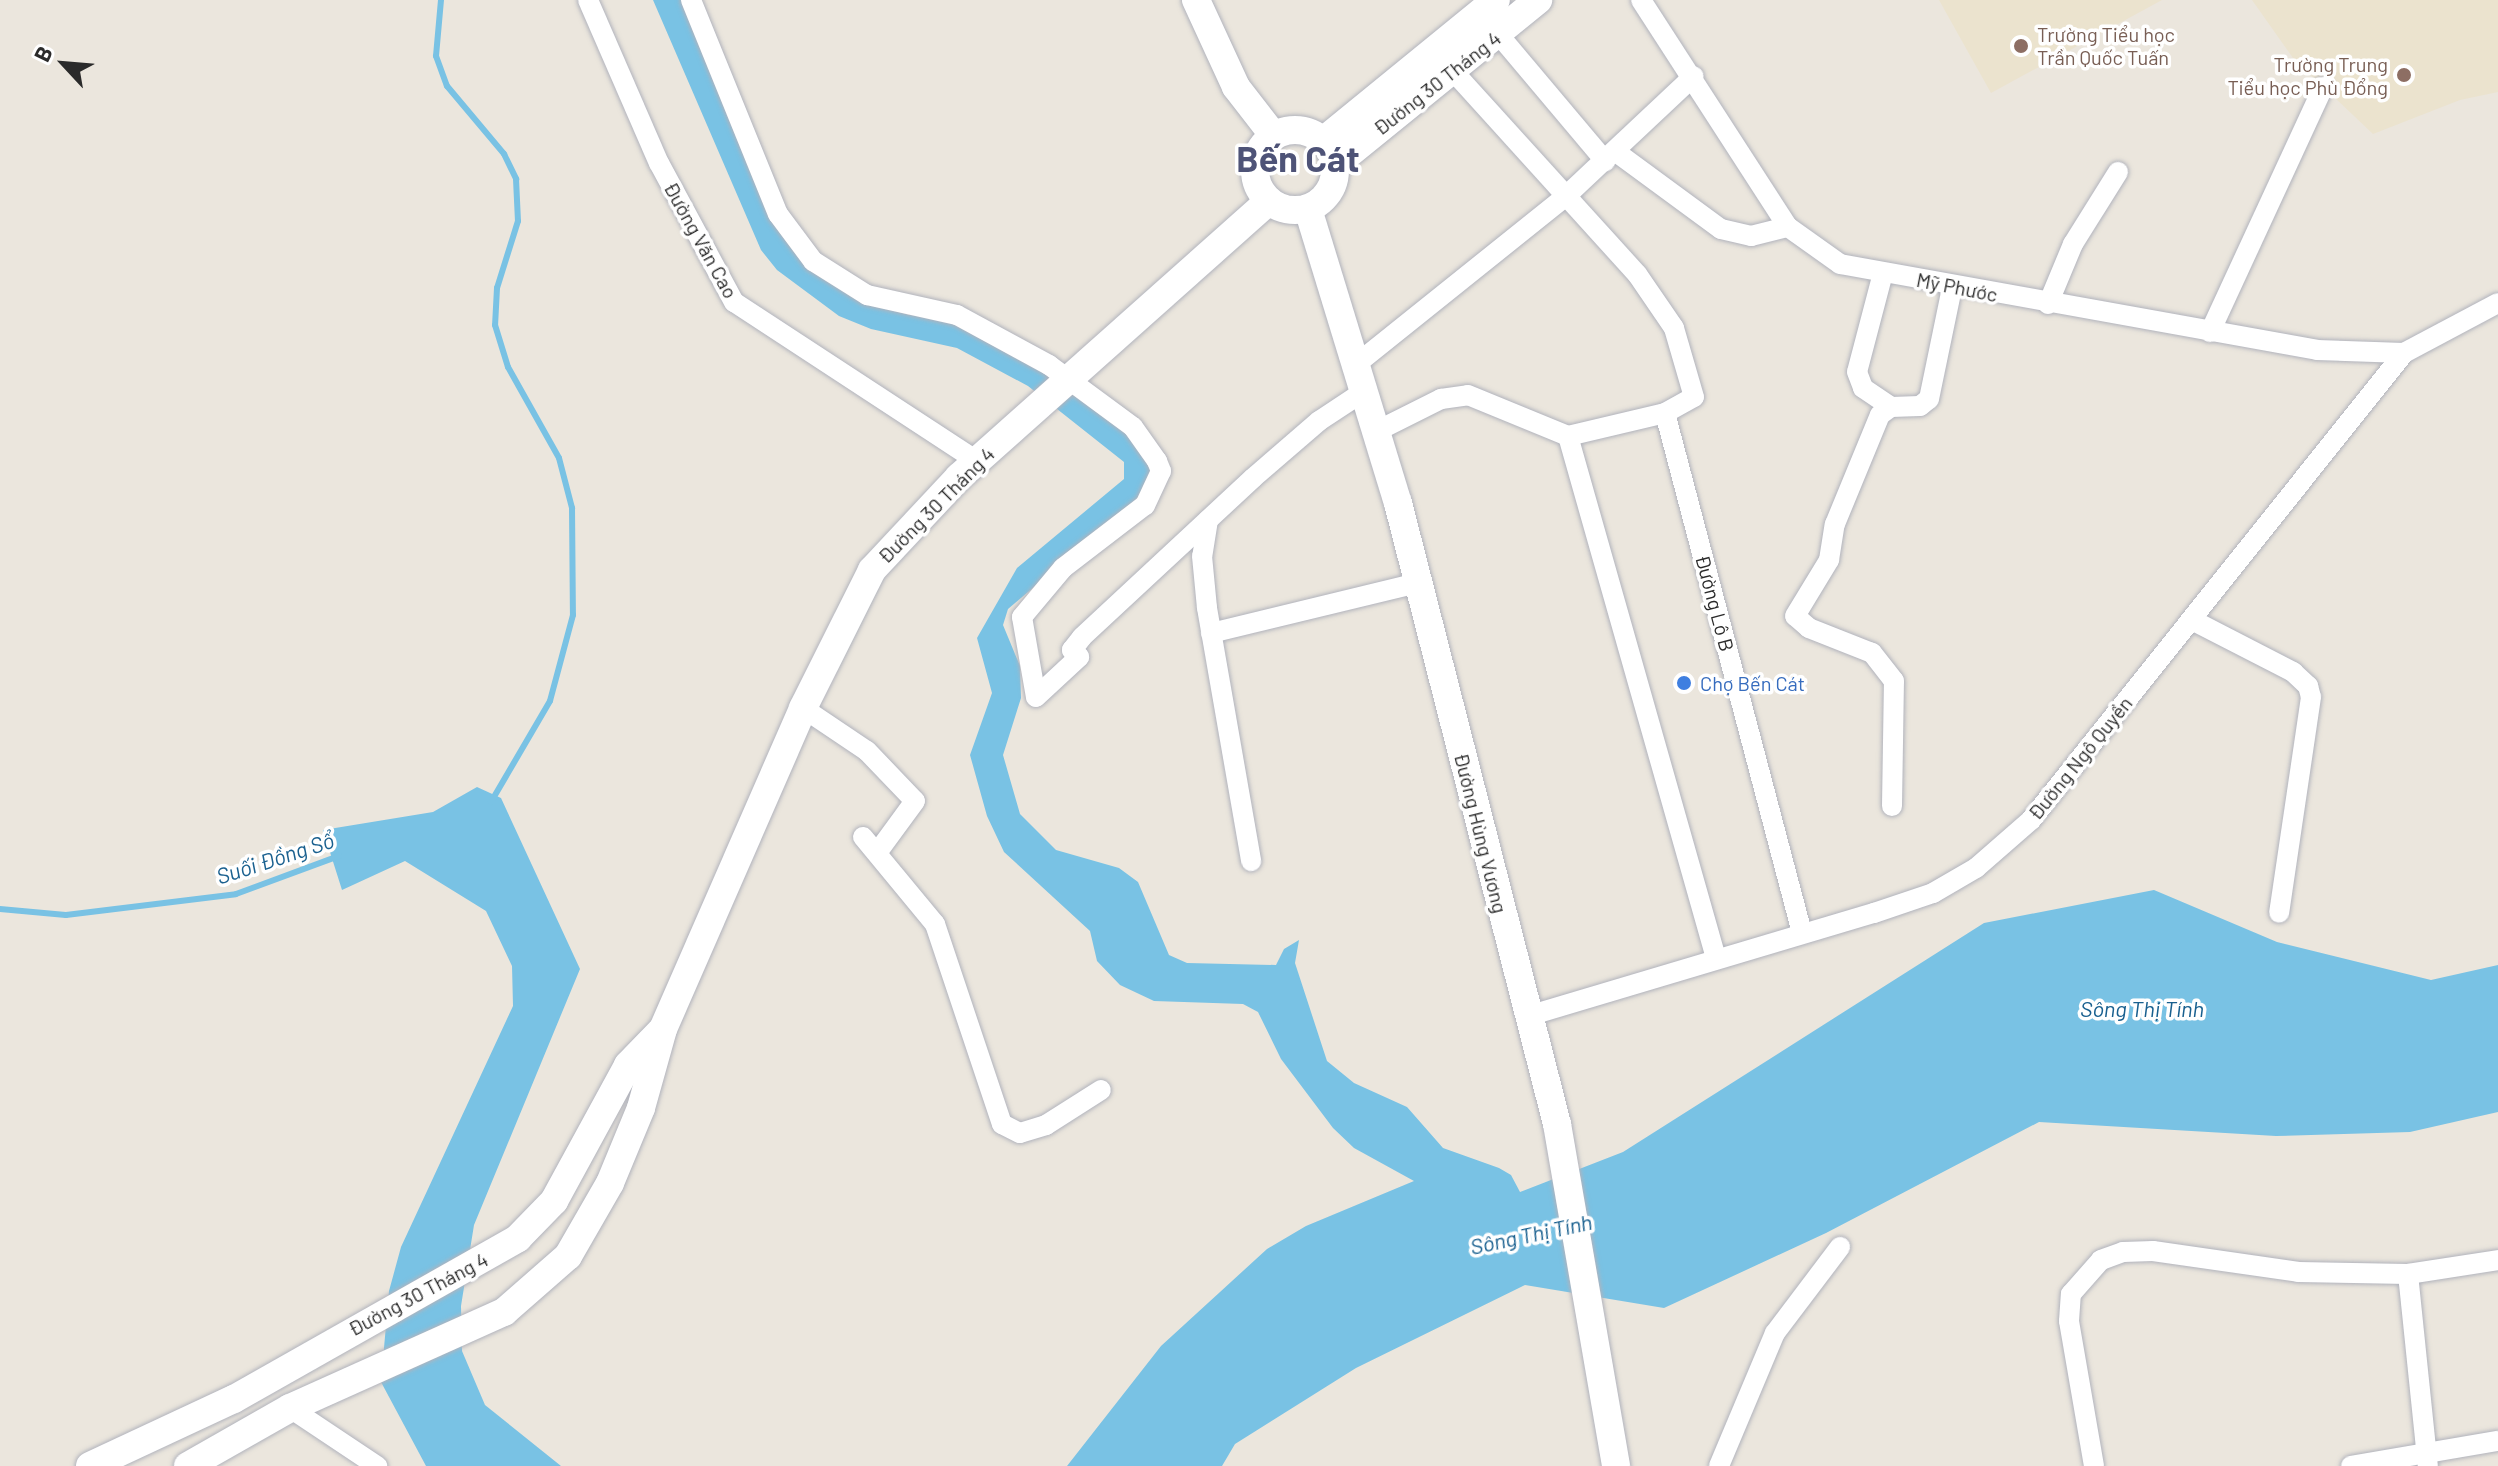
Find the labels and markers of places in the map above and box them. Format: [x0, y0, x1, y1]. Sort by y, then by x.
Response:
place label: Trường Tiểu học Trần Quốc Tuấn [2037, 22, 2175, 69]
marker: Trường Tiểu học Trần Quốc Tuấn [2012, 37, 2030, 55]
place label: Trường Trung Tiểu học Phù Đổng [2227, 52, 2388, 99]
marker: Trường Trung Tiểu học Phù Đổng [2395, 66, 2413, 84]
place label: Chợ Bến Cát [1700, 671, 1805, 695]
marker: Chợ Bến Cát [1675, 674, 1693, 692]

